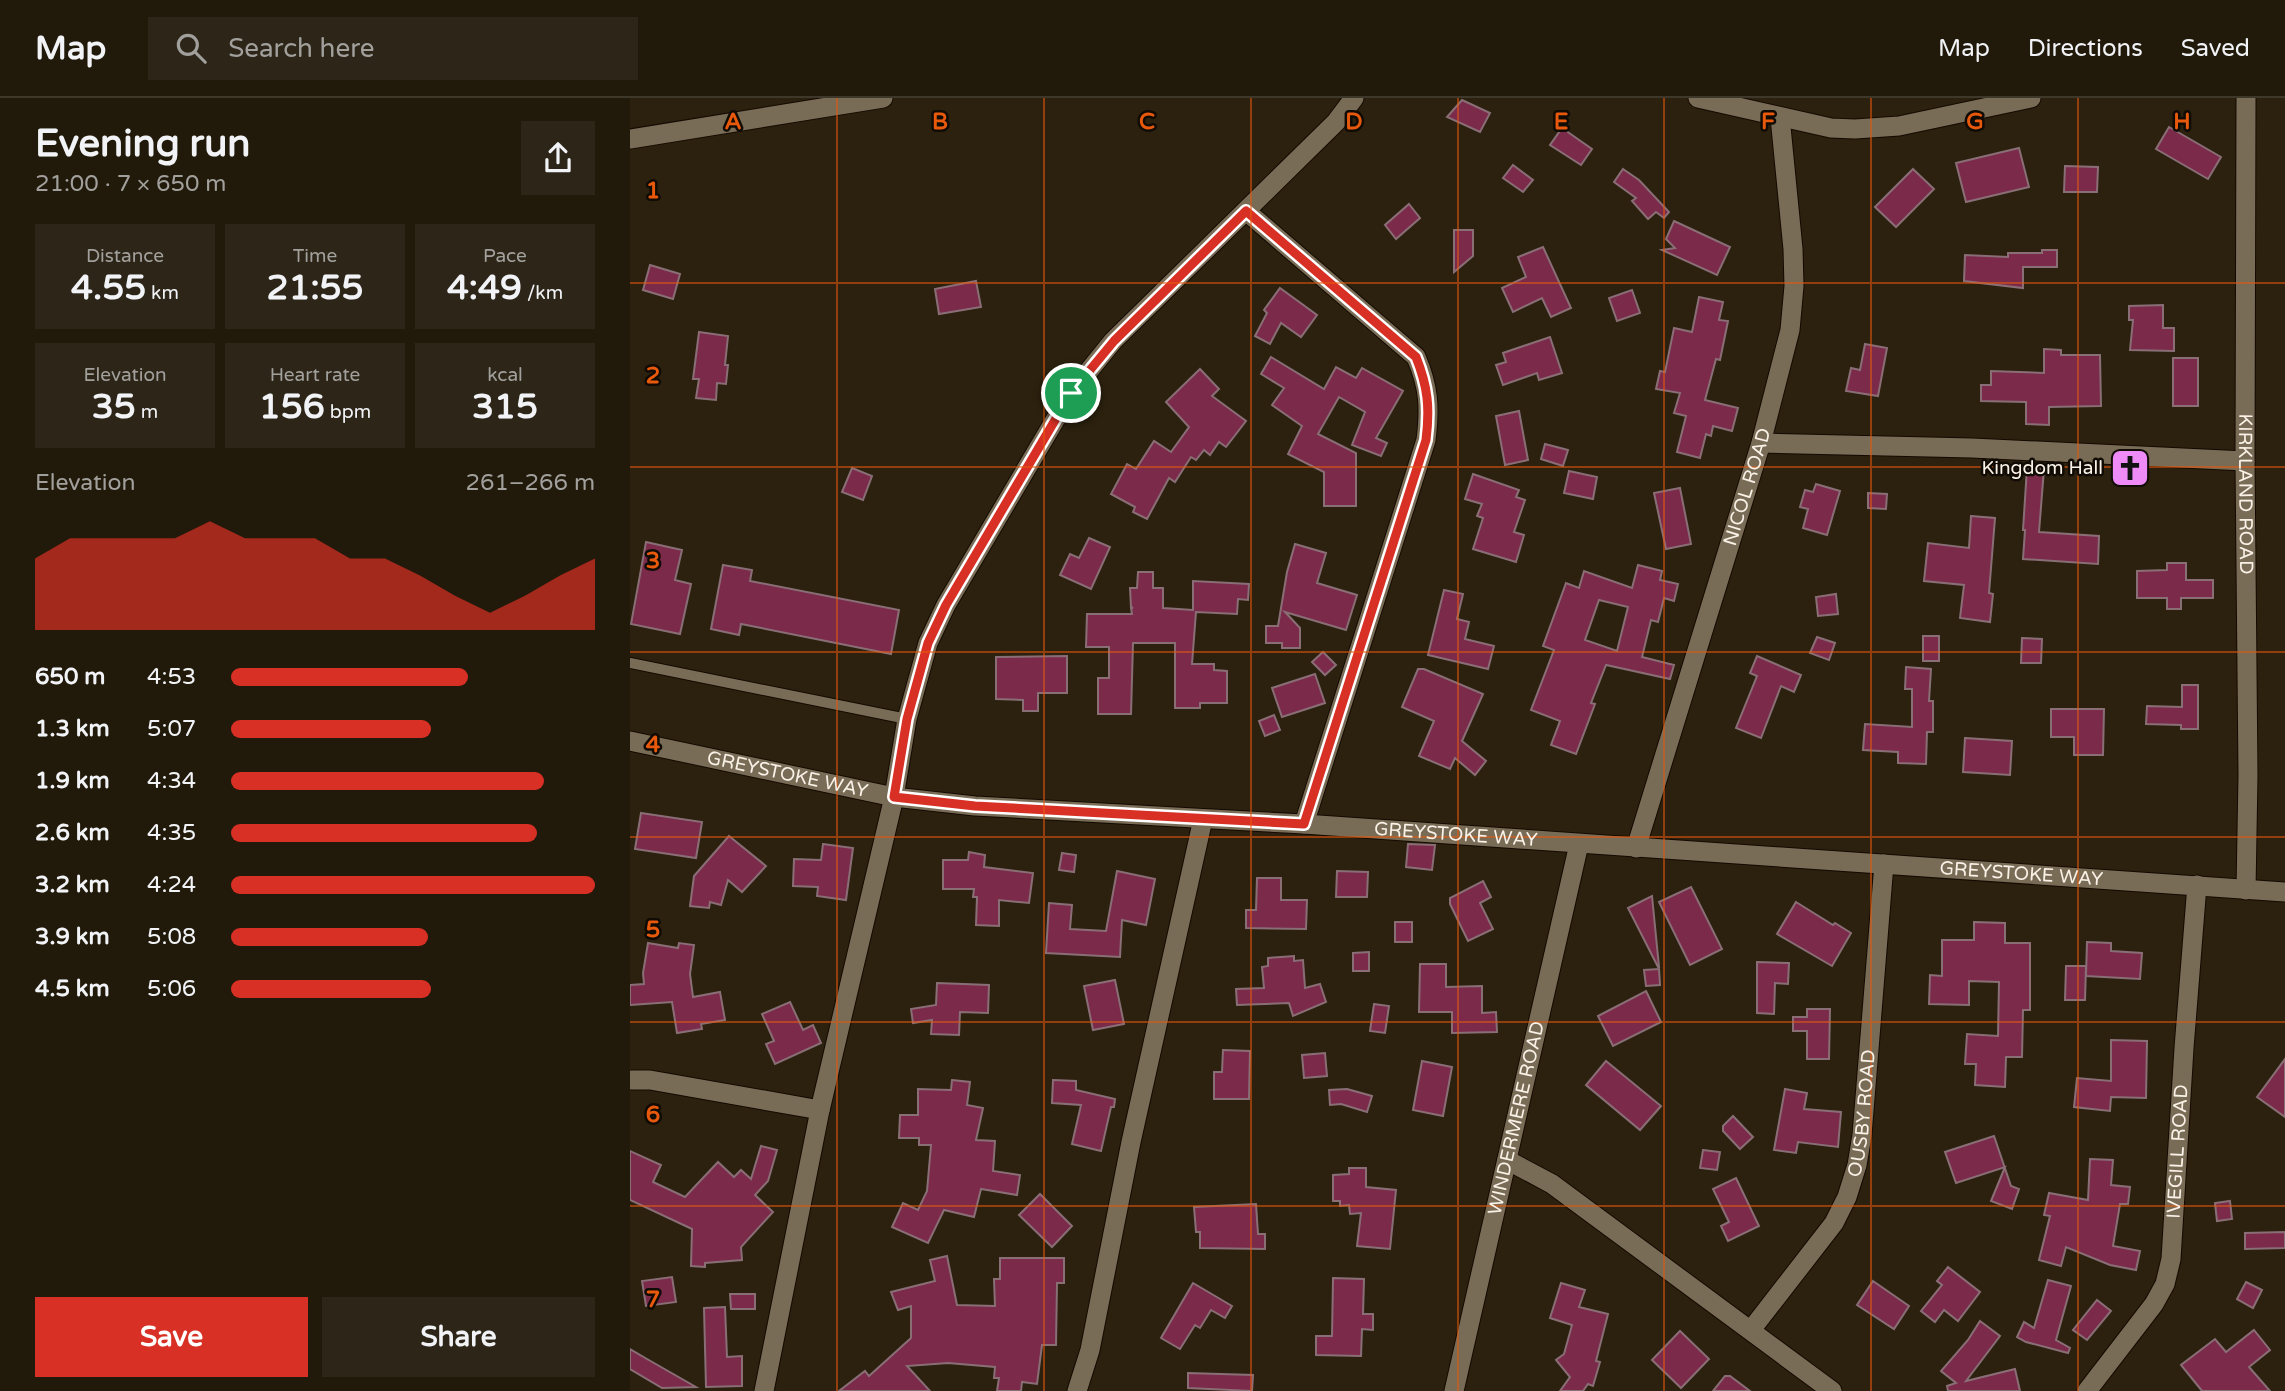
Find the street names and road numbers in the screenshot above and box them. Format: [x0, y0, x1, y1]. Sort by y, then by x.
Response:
street label: KIRKLAND ROAD [2234, 414, 2257, 575]
street label: NICOL ROAD [1719, 426, 1775, 548]
street label: GREYSTOKE WAY [705, 747, 870, 802]
street label: GREYSTOKE WAY [1373, 818, 1538, 851]
street label: GREYSTOKE WAY [1939, 857, 2104, 890]
street label: WINDERMERE ROAD [1484, 1019, 1549, 1217]
street label: OUSBY ROAD [1843, 1049, 1880, 1180]
street label: IVEGILL ROAD [2163, 1084, 2193, 1219]

